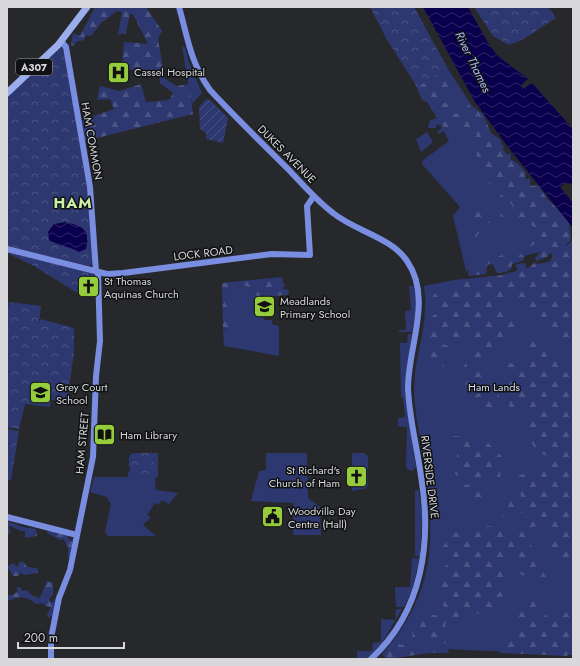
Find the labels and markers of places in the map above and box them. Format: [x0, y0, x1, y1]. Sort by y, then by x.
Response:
hospital icon: Cassel Hospital [105, 59, 131, 85]
place label: Cassel Hospital [134, 64, 205, 80]
place label: St Thomas Aquinas Church [104, 273, 179, 302]
church icon: St Thomas Aquinas Church [76, 274, 102, 300]
place label: Meadlands Primary School [280, 293, 350, 322]
school or university icon: Meadlands Primary School [251, 294, 277, 320]
place label: Grey Court School [56, 379, 108, 408]
school or university icon: Grey Court School [27, 380, 53, 406]
library icon: Ham Library [92, 422, 118, 448]
place label: Ham Library [120, 427, 177, 443]
place label: St Richard's Church of Ham [269, 462, 341, 491]
church icon: St Richard's Church of Ham [343, 463, 369, 489]
place label: Woodville Day Centre (Hall) [288, 503, 356, 532]
public building icon: Woodville Day Centre (Hall) [259, 504, 285, 530]

